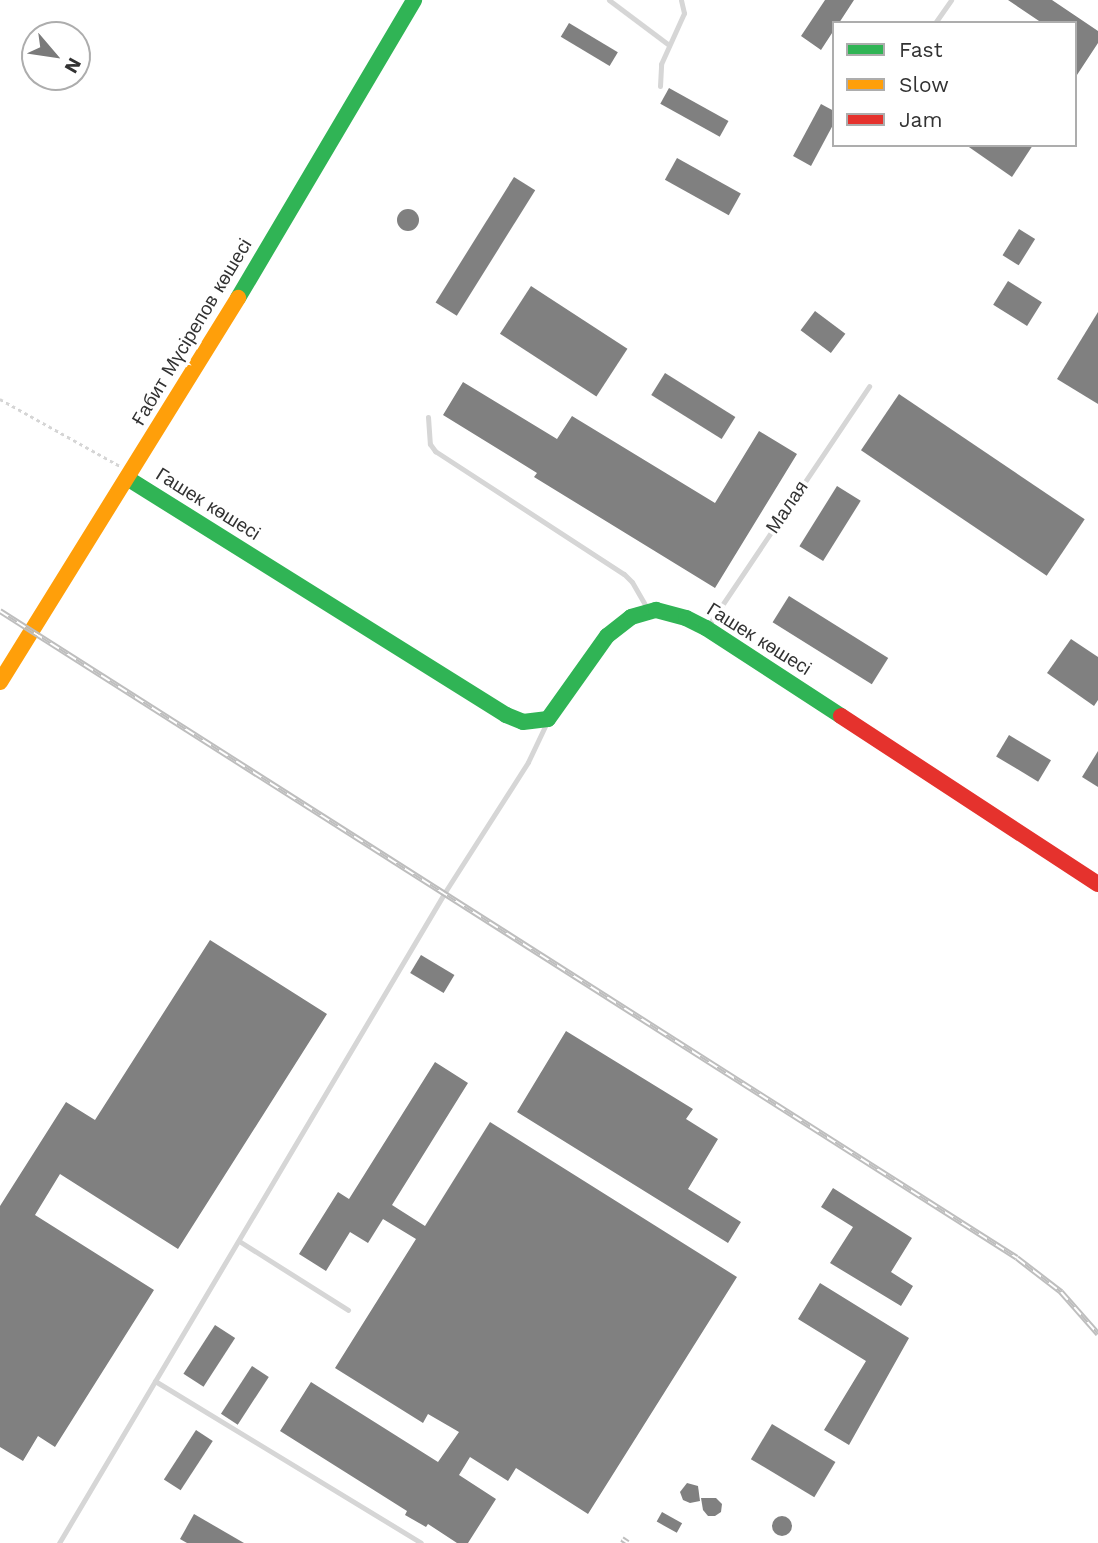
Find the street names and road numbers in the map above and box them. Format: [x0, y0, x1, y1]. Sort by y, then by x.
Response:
street label: Ғабит Мүсірепов көшесі [127, 235, 257, 429]
street label: Гашек көшесі [152, 463, 264, 545]
street label: Малая [761, 476, 813, 538]
street label: Гашек көшесі [703, 598, 815, 680]

